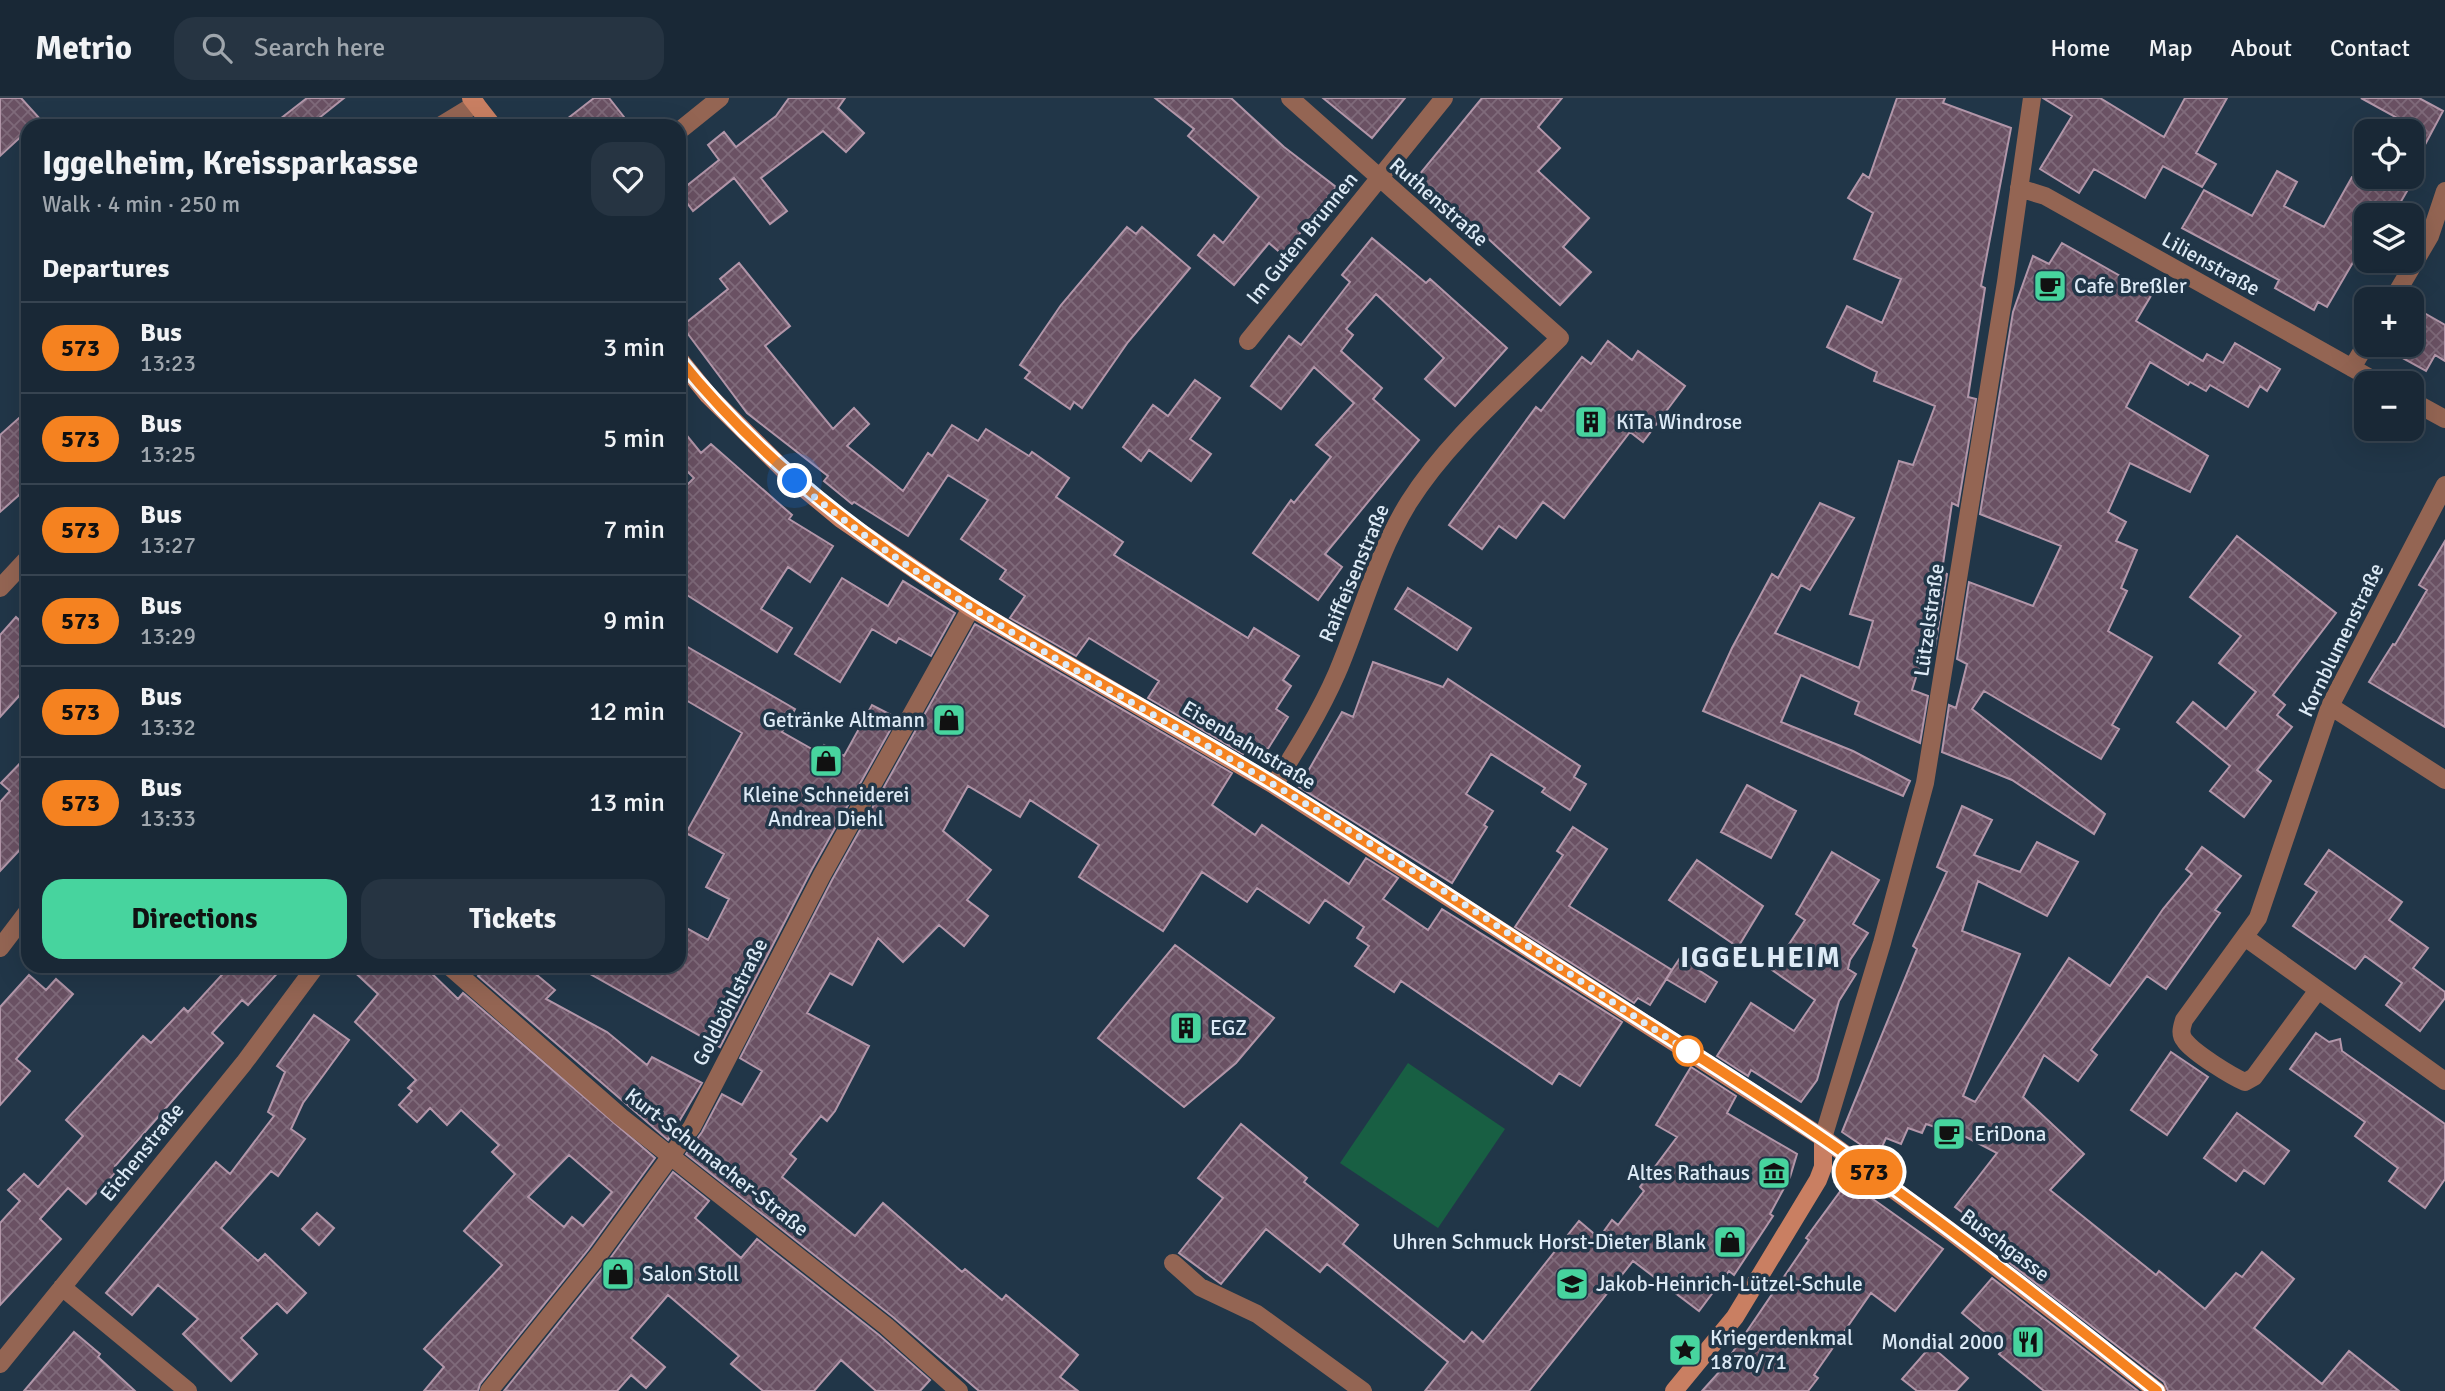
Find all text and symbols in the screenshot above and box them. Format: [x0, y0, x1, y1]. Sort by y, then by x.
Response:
search box [174, 17, 664, 80]
text: Metrio [35, 28, 132, 69]
icon: search [198, 29, 236, 67]
text: Search here [254, 32, 385, 64]
text: Home [2050, 33, 2110, 63]
text: Map [2148, 33, 2193, 63]
text: About [2231, 33, 2292, 63]
text: Contact [2330, 33, 2410, 63]
map controls [2354, 119, 2424, 441]
button: locate [2354, 119, 2424, 189]
button: heart [591, 142, 665, 216]
text: Iggelheim, Kreissparkasse [42, 143, 418, 184]
street label: Ruthenstraße [1384, 152, 1494, 252]
street label: Im Guten Brunnen [1241, 167, 1363, 309]
text: Walk · 4 min · 250 m [42, 190, 240, 219]
button: layers [2354, 203, 2424, 273]
street label: Lilienstraße [2157, 226, 2265, 302]
text: Departures [42, 253, 169, 285]
cafe icon: Cafe Breßler [2031, 267, 2069, 305]
place label: Cafe Breßler [2074, 273, 2187, 299]
button: + [2354, 287, 2424, 357]
text: Bus [140, 317, 182, 349]
text: 3 min [603, 332, 665, 364]
text: 573 [61, 333, 100, 363]
text: 13:23 [140, 349, 196, 378]
button: − [2354, 371, 2424, 441]
building icon: KiTa Windrose [1572, 403, 1610, 441]
text: Bus [140, 408, 182, 440]
place label: KiTa Windrose [1616, 409, 1742, 435]
text: 5 min [603, 423, 665, 455]
text: 573 [61, 424, 100, 454]
text: 13:25 [140, 440, 196, 469]
your location [777, 463, 812, 498]
text: Bus [140, 499, 182, 531]
street label: Raiffeisenstraße [1313, 500, 1395, 646]
text: 7 min [603, 514, 665, 546]
text: 573 [61, 515, 100, 545]
text: 13:27 [140, 531, 196, 560]
street label: Kornblumenstraße [2293, 559, 2389, 721]
street label: Lützelstraße [1908, 562, 1950, 678]
text: Bus [140, 590, 182, 622]
text: 9 min [603, 605, 665, 637]
text: 573 [61, 606, 100, 636]
text: 13:29 [140, 622, 196, 651]
text: Bus [140, 681, 182, 713]
street label: Eisenbahnstraße [1177, 695, 1321, 795]
text: 12 min [589, 696, 665, 728]
text: 573 [61, 697, 100, 727]
shop icon: Getränke Altmann [930, 701, 968, 739]
place label: Getränke Altmann [763, 707, 925, 733]
text: 13:32 [140, 713, 196, 742]
shop icon: Kleine Schneiderei Andrea Diehl [807, 742, 845, 780]
text: Bus [140, 772, 182, 804]
place label: Kleine Schneiderei Andrea Diehl [742, 782, 910, 832]
text: 13 min [589, 787, 665, 819]
text: 573 [61, 788, 100, 818]
text: 13:33 [140, 804, 196, 833]
button: Directions [42, 879, 347, 959]
button: Tickets [361, 879, 665, 959]
street label: Goldböhlstraße [687, 934, 773, 1070]
district label: IGGELHEIM [1680, 941, 1842, 975]
building icon: EGZ [1167, 1009, 1205, 1047]
place label: EGZ [1210, 1015, 1247, 1041]
unlabelled marker [1673, 1036, 1703, 1066]
street label: Kurt-Schumacher-Straße [620, 1082, 814, 1242]
street label: Eichenstraße [94, 1097, 190, 1207]
cafe icon: EriDona [1930, 1115, 1968, 1153]
place label: EriDona [1974, 1121, 2046, 1147]
line badge: 573 [1829, 1149, 1909, 1195]
museum icon: Altes Rathaus [1755, 1154, 1793, 1192]
text: 573 [1850, 1157, 1888, 1187]
place label: Altes Rathaus [1627, 1160, 1750, 1186]
street label: Buschgasse [1955, 1203, 2055, 1287]
shop icon: Uhren Schmuck Horst-Dieter Blank [1711, 1223, 1749, 1261]
place label: Uhren Schmuck Horst-Dieter Blank [1392, 1229, 1706, 1255]
shop icon: Salon Stoll [599, 1255, 637, 1293]
place label: Salon Stoll [642, 1261, 739, 1287]
school or university icon: Jakob-Heinrich-Lützel-Schule [1553, 1265, 1591, 1303]
place label: Jakob-Heinrich-Lützel-Schule [1596, 1271, 1863, 1297]
restaurant icon: Mondial 2000 [2009, 1323, 2047, 1361]
place label: Kriegerdenkmal 1870/71 [1710, 1325, 1853, 1375]
place label: Mondial 2000 [1881, 1329, 2004, 1355]
place icon: Kriegerdenkmal 1870/71 [1666, 1331, 1704, 1369]

